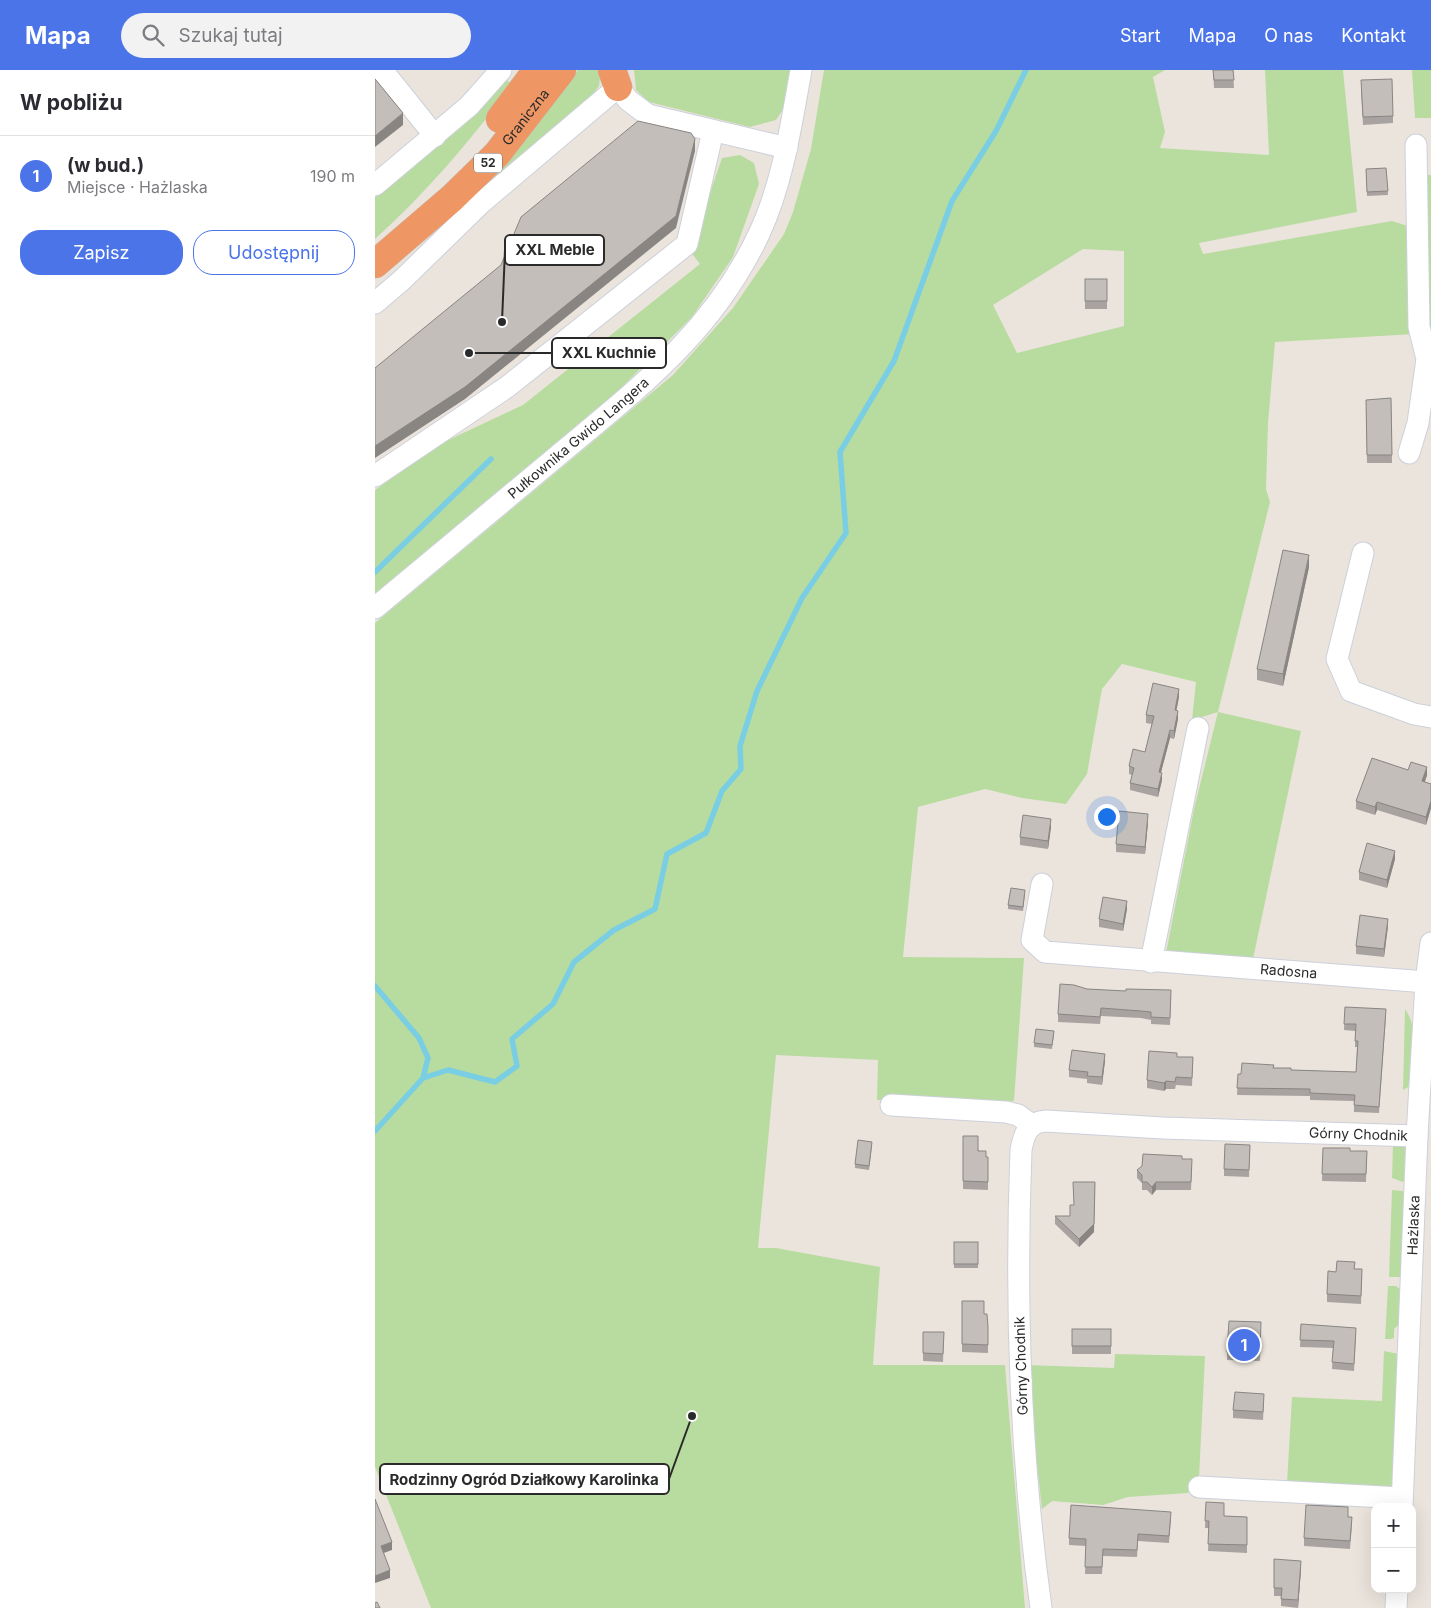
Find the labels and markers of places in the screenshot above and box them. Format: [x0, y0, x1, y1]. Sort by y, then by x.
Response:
callout: XXL Meble [505, 235, 604, 265]
callout: XXL Kuchnie [552, 338, 666, 368]
pin: 1 [1228, 1326, 1260, 1364]
callout: Rodzinny Ogród Działkowy Karolinka [380, 1464, 669, 1494]

